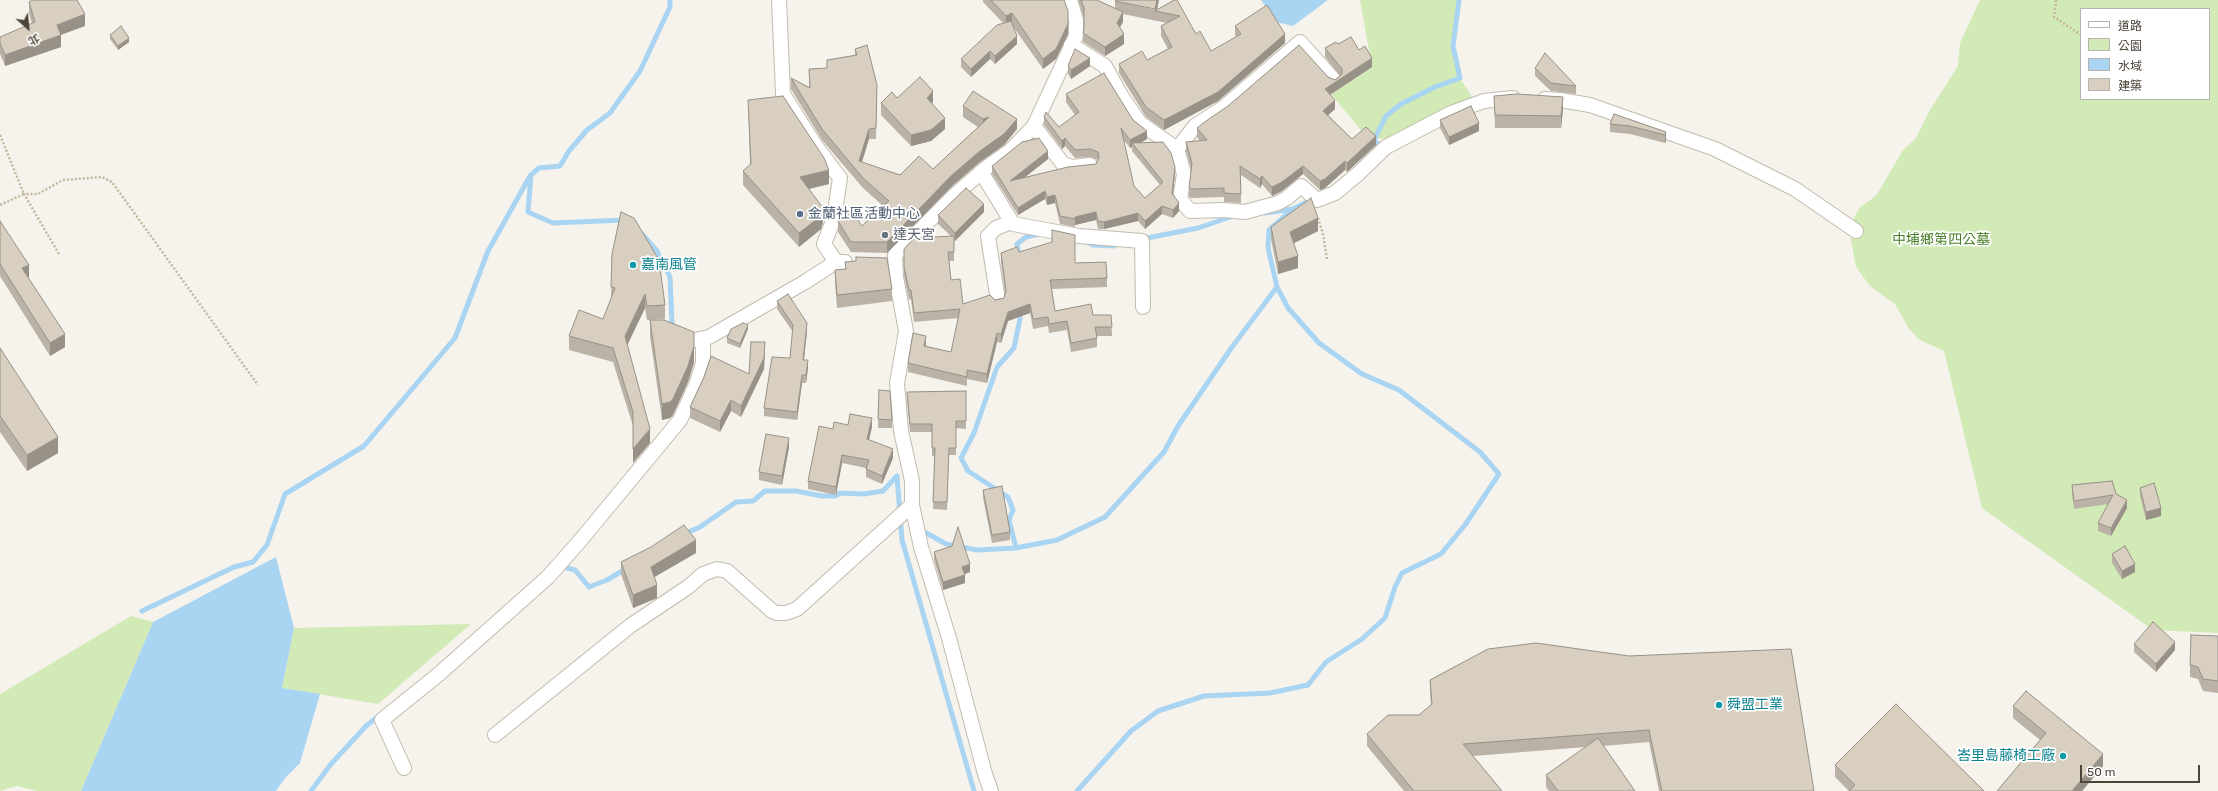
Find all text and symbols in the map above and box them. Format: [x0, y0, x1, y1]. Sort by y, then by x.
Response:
north arrow [8, 8, 48, 48]
legend [2080, 8, 2210, 100]
text: 道路 [2118, 19, 2142, 33]
text: 北 [26, 31, 42, 47]
text: 公園 [2118, 39, 2142, 53]
text: 水域 [2118, 59, 2142, 73]
text: 建築 [2118, 79, 2142, 93]
place label: 金蘭社區活動中心 [808, 206, 920, 222]
marker: 金蘭社區活動中心 [795, 209, 805, 219]
place label: 達天宮 [893, 227, 935, 243]
marker: 達天宮 [880, 230, 890, 240]
park label: 中埔鄉第四公墓 [1892, 232, 1990, 248]
place label: 嘉南風管 [641, 257, 697, 273]
marker: 嘉南風管 [628, 260, 638, 270]
place label: 舜盟工業 [1727, 697, 1783, 713]
marker: 舜盟工業 [1714, 700, 1724, 710]
place label: 峇里島藤椅工廠 [1957, 748, 2055, 764]
marker: 峇里島藤椅工廠 [2058, 751, 2068, 761]
scale bar [2082, 757, 2202, 783]
text: 50 m [2087, 765, 2115, 779]

